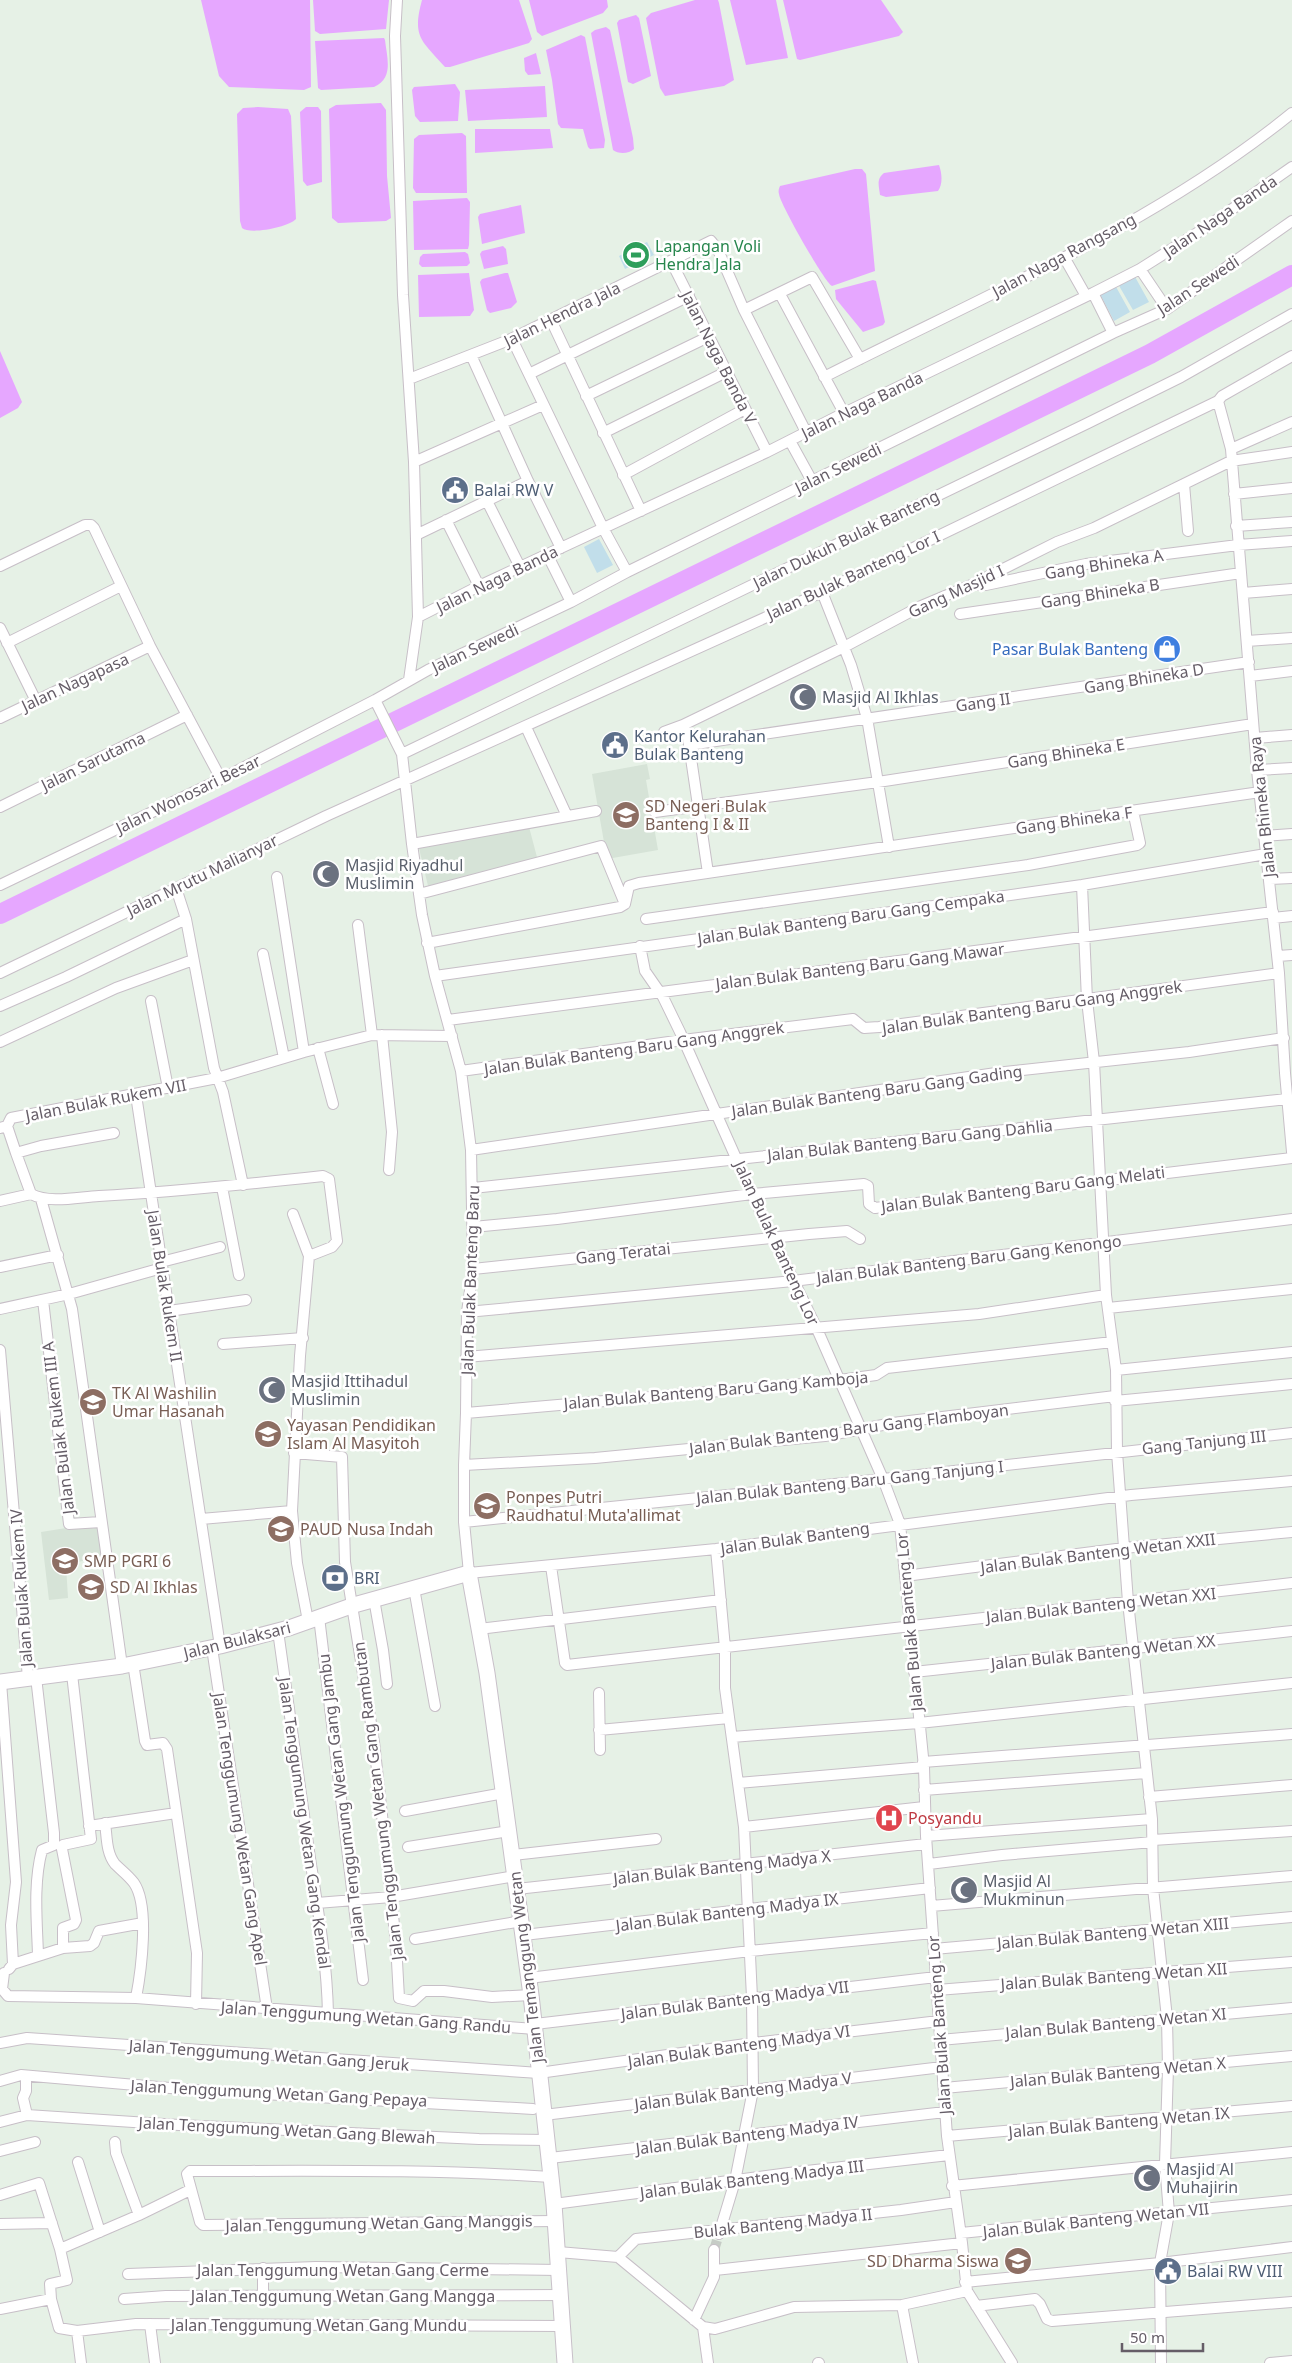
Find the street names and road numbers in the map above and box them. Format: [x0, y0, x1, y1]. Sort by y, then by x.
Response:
street label: Jalan Naga Banda [1157, 170, 1281, 263]
street label: Jalan Naga Rangsang [987, 208, 1140, 303]
street label: Jalan Sewedi [1151, 250, 1243, 321]
street label: Jalan Hendra Jala [498, 276, 624, 353]
street label: Jalan Naga Banda V [675, 285, 762, 428]
street label: Jalan Naga Banda [796, 366, 926, 445]
street label: Jalan Sewedi [789, 438, 885, 499]
street label: Jalan Dukuh Bulak Banteng [748, 484, 943, 595]
street label: Jalan Bulak Banteng Lor I [761, 525, 943, 626]
street label: Jalan Naga Banda [431, 540, 561, 619]
street label: Gang Bhineka A [1043, 544, 1166, 584]
street label: Gang Masjid I [905, 559, 1007, 623]
street label: Gang Bhineka B [1039, 573, 1161, 613]
street label: Jalan Sewedi [426, 618, 522, 679]
street label: Jalan Nagapasa [16, 648, 132, 717]
street label: Gang Bhineka D [1082, 658, 1206, 698]
street label: Gang II [954, 687, 1012, 717]
street label: Jalan Sarutama [35, 726, 149, 797]
street label: Gang Bhineka E [1006, 733, 1126, 773]
street label: Jalan Bhineka Raya [1244, 735, 1281, 881]
street label: Jalan Wonosari Besar [110, 749, 264, 840]
street label: Gang Bhineka F [1014, 801, 1134, 839]
street label: Jalan Mrutu Malianyar [121, 829, 282, 922]
street label: Jalan Bulak Banteng Baru Gang Cempaka [694, 885, 1006, 950]
street label: Jalan Bulak Banteng Baru Gang Mawar [712, 937, 1006, 995]
street label: Jalan Bulak Banteng Baru Gang Anggrek [879, 975, 1184, 1039]
street label: Jalan Bulak Banteng Baru Gang Anggrek [481, 1016, 786, 1080]
street label: Jalan Bulak Banteng Baru Gang Gading [728, 1060, 1024, 1123]
street label: Jalan Bulak Rukem VII [22, 1074, 188, 1127]
street label: Jalan Bulak Banteng Baru Gang Dahlia [764, 1114, 1054, 1166]
street label: Jalan Bulak Banteng Lor [728, 1155, 825, 1329]
street label: Jalan Bulak Banteng Baru Gang Melati [878, 1161, 1166, 1218]
street label: Jalan Bulak Banteng Baru [456, 1184, 484, 1378]
street label: Jalan Bulak Rukem II [142, 1206, 188, 1364]
street label: Jalan Bulak Banteng Baru Gang Kenongo [813, 1229, 1123, 1289]
street label: Gang Teratai [574, 1237, 672, 1269]
street label: Jalan Bulak Rukem III A [36, 1340, 80, 1518]
street label: Jalan Bulak Banteng Baru Gang Kamboja [561, 1366, 869, 1414]
street label: Jalan Bulak Banteng Baru Gang Flamboyan [686, 1398, 1010, 1460]
street label: Gang Tanjung III [1141, 1425, 1267, 1459]
street label: Jalan Bulak Banteng Baru Gang Tanjung I [693, 1455, 1005, 1509]
street label: Jalan Bulak Rukem IV [4, 1508, 38, 1670]
street label: Jalan Bulak Banteng [717, 1517, 871, 1560]
street label: Jalan Bulak Banteng Wetan XXII [977, 1528, 1217, 1579]
street label: Jalan Bulak Banteng Lor [890, 1531, 928, 1714]
street label: Jalan Bulak Banteng Wetan XXI [983, 1582, 1217, 1628]
street label: Jalan Bulaksari [179, 1616, 293, 1664]
street label: Jalan Bulak Banteng Wetan XX [988, 1629, 1217, 1675]
street label: Jalan Tenggumung Wetan Gang Rambutan [348, 1641, 409, 1963]
street label: Jalan Tenggumung Wetan Gang Jambu [312, 1653, 370, 1945]
street label: Jalan Tenggumung Wetan Gang Kendal [273, 1674, 336, 1970]
street label: Jalan Tenggumung Wetan Gang Apel [207, 1689, 272, 1967]
street label: Jalan Bulak Banteng Madya X [610, 1845, 832, 1890]
street label: Jalan Temanggung Wetan [503, 1870, 549, 2066]
street label: Jalan Bulak Banteng Madya IX [613, 1887, 840, 1937]
street label: Jalan Bulak Banteng Wetan XIII [994, 1912, 1230, 1954]
street label: Jalan Bulak Banteng Lor [922, 1934, 956, 2117]
street label: Jalan Bulak Banteng Wetan XII [998, 1957, 1228, 1995]
street label: Jalan Bulak Banteng Madya VII [618, 1975, 850, 2025]
street label: Jalan Tenggumung Wetan Gang Randu [218, 1996, 512, 2038]
street label: Jalan Bulak Banteng Wetan XI [1003, 2002, 1227, 2044]
street label: Jalan Bulak Banteng Madya VI [624, 2020, 852, 2073]
street label: Jalan Tenggumung Wetan Gang Jeruk [126, 2034, 410, 2076]
street label: Jalan Bulak Banteng Wetan X [1007, 2052, 1227, 2093]
street label: Jalan Bulak Banteng Madya V [631, 2067, 853, 2115]
street label: Jalan Tenggumung Wetan Gang Pepaya [128, 2074, 428, 2112]
street label: Jalan Bulak Banteng Wetan IX [1006, 2101, 1231, 2143]
street label: Jalan Bulak Banteng Madya IV [632, 2110, 860, 2160]
street label: Jalan Tenggumung Wetan Gang Blewah [136, 2111, 436, 2149]
street label: Jalan Bulak Banteng Madya III [637, 2154, 865, 2204]
street label: Jalan Bulak Banteng Wetan VII [980, 2197, 1210, 2243]
street label: Bulak Banteng Madya II [693, 2203, 873, 2243]
street label: Jalan Tenggumung Wetan Gang Manggis [223, 2209, 533, 2237]
street label: Jalan Tenggumung Wetan Gang Cerme [195, 2259, 489, 2281]
street label: Jalan Tenggumung Wetan Gang Mangga [189, 2285, 495, 2307]
street label: Jalan Tenggumung Wetan Gang Mundu [169, 2314, 467, 2336]

